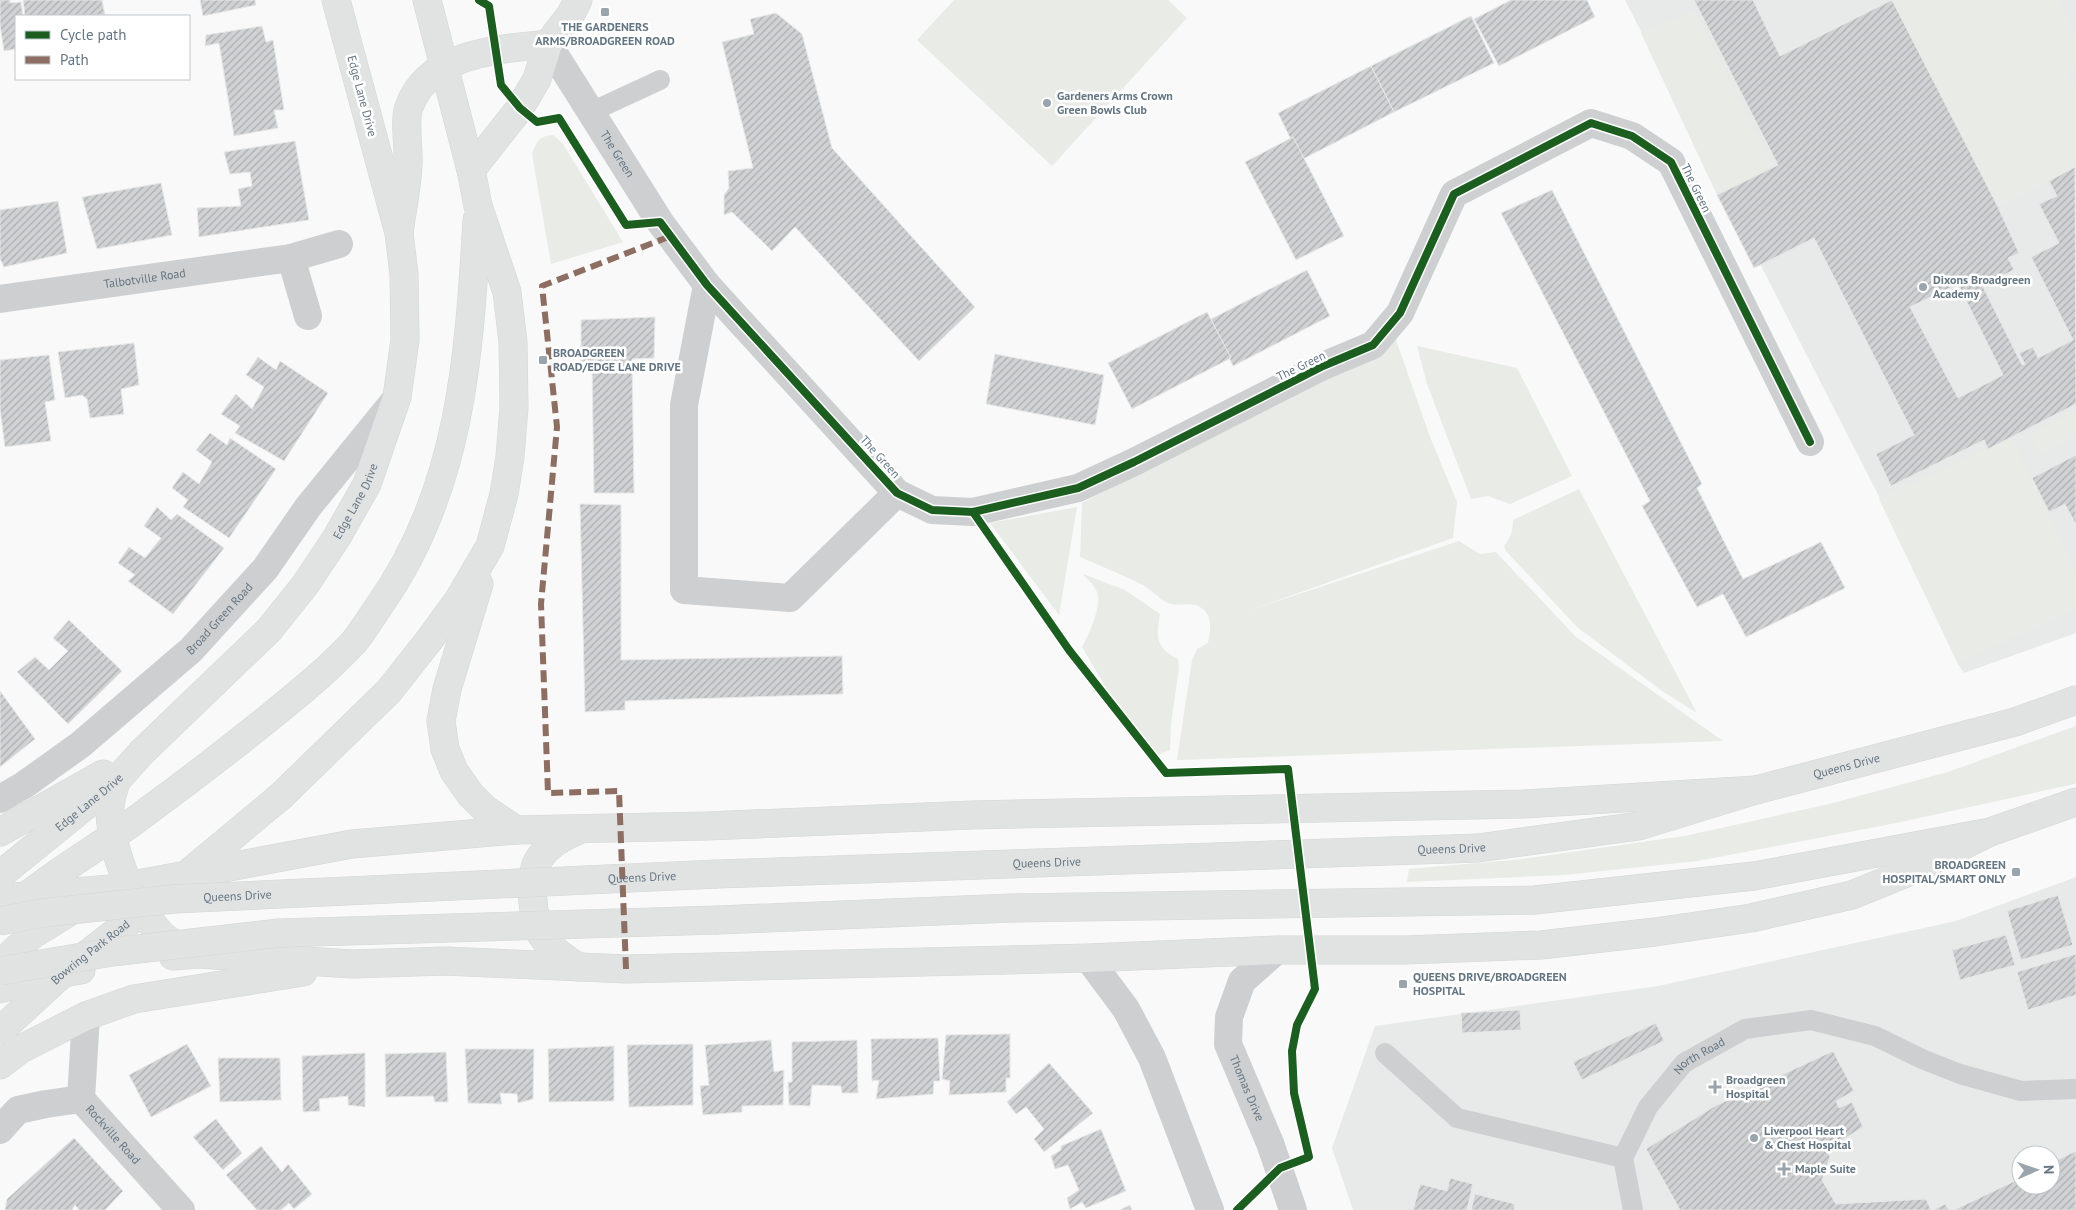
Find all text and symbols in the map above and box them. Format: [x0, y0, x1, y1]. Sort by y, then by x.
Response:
marker: THE GARDENERS ARMS/BROADGREEN ROAD [599, 6, 611, 18]
legend [15, 15, 190, 80]
place label: THE GARDENERS ARMS/BROADGREEN ROAD [535, 19, 675, 48]
text: Cycle path [60, 25, 126, 44]
text: Path [60, 50, 89, 69]
street label: Edge Lane Drive [344, 54, 381, 138]
place label: Gardeners Arms Crown Green Bowls Club [1057, 88, 1173, 117]
marker: Gardeners Arms Crown Green Bowls Club [1041, 97, 1053, 109]
street label: The Green [597, 127, 638, 180]
street label: The Green [1678, 161, 1715, 215]
street label: Talbotville Road [103, 265, 186, 291]
place label: Dixons Broadgreen Academy [1933, 272, 2031, 301]
marker: Dixons Broadgreen Academy [1917, 281, 1929, 293]
place label: BROADGREEN ROAD/EDGE LANE DRIVE [553, 345, 681, 374]
street label: The Green [1274, 347, 1328, 384]
marker: BROADGREEN ROAD/EDGE LANE DRIVE [537, 354, 549, 366]
street label: The Green [857, 432, 904, 481]
street label: Edge Lane Drive [329, 461, 381, 542]
street label: Broad Green Road [183, 579, 256, 658]
street label: Queens Drive [1811, 750, 1882, 782]
street label: Edge Lane Drive [52, 770, 126, 834]
street label: Queens Drive [1417, 839, 1487, 857]
street label: Queens Drive [1012, 854, 1081, 871]
place label: BROADGREEN HOSPITAL/SMART ONLY [1883, 857, 2007, 886]
marker: BROADGREEN HOSPITAL/SMART ONLY [2010, 866, 2022, 878]
street label: Queens Drive [607, 868, 677, 886]
street label: Queens Drive [203, 887, 272, 905]
street label: Bowring Park Road [48, 916, 132, 987]
place label: QUEENS DRIVE/BROADGREEN HOSPITAL [1413, 969, 1567, 998]
marker: QUEENS DRIVE/BROADGREEN HOSPITAL [1397, 978, 1409, 990]
street label: North Road [1670, 1034, 1727, 1077]
street label: Thomas Drive [1226, 1053, 1268, 1123]
place label: Broadgreen Hospital [1726, 1072, 1786, 1101]
marker: Broadgreen Hospital [1708, 1080, 1722, 1094]
street label: Rockville Road [83, 1101, 144, 1167]
place label: Liverpool Heart & Chest Hospital [1764, 1123, 1851, 1152]
marker: Liverpool Heart & Chest Hospital [1748, 1132, 1760, 1144]
north arrow [2011, 1145, 2061, 1195]
place label: Maple Suite [1795, 1161, 1856, 1176]
marker: Maple Suite [1777, 1162, 1791, 1176]
text: N [2040, 1165, 2058, 1174]

